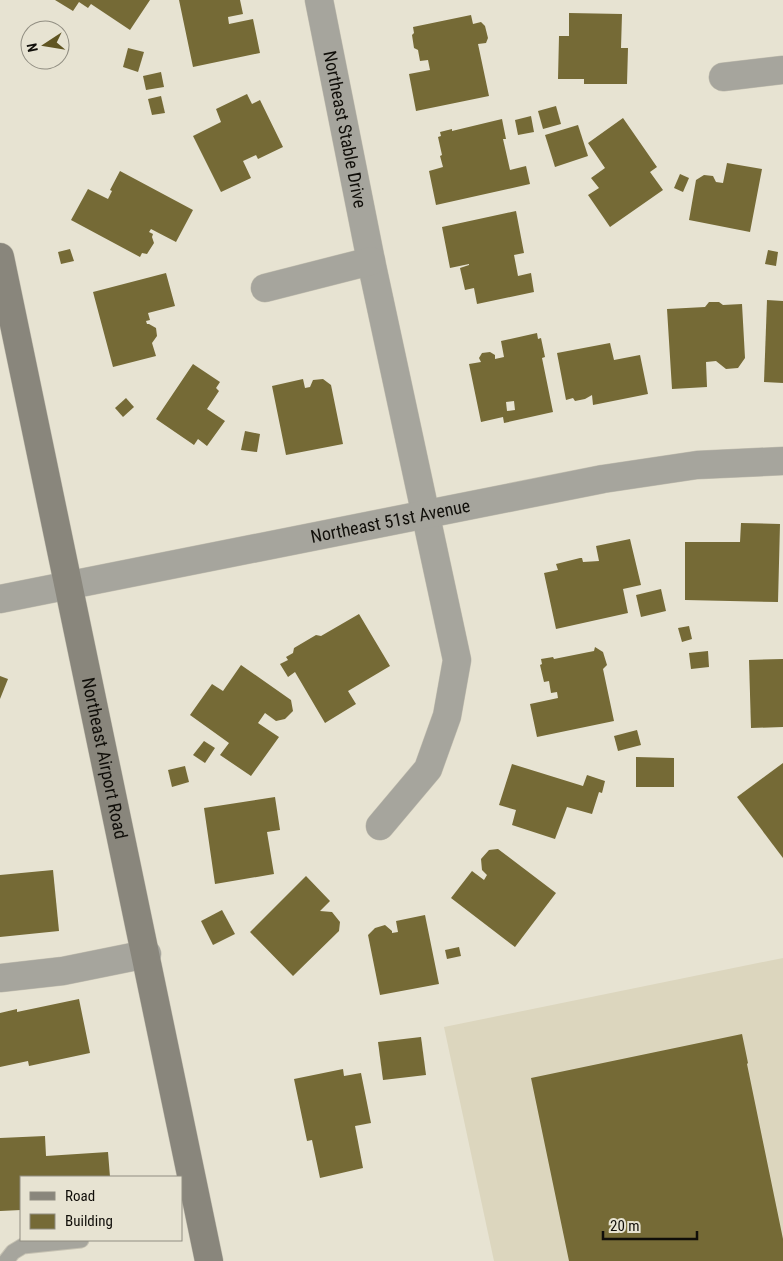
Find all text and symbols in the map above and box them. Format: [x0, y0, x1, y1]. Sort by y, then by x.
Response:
north arrow [20, 20, 70, 70]
text: N [24, 42, 41, 54]
street label: Northeast Stable Drive [319, 49, 371, 210]
street label: Northeast 51st Avenue [309, 495, 472, 547]
street label: Northeast Airport Road [78, 676, 132, 841]
legend [20, 1176, 182, 1241]
text: Road [65, 1187, 95, 1205]
scale bar [603, 1208, 697, 1240]
text: Building [65, 1212, 113, 1230]
text: 20 m [610, 1217, 640, 1235]

